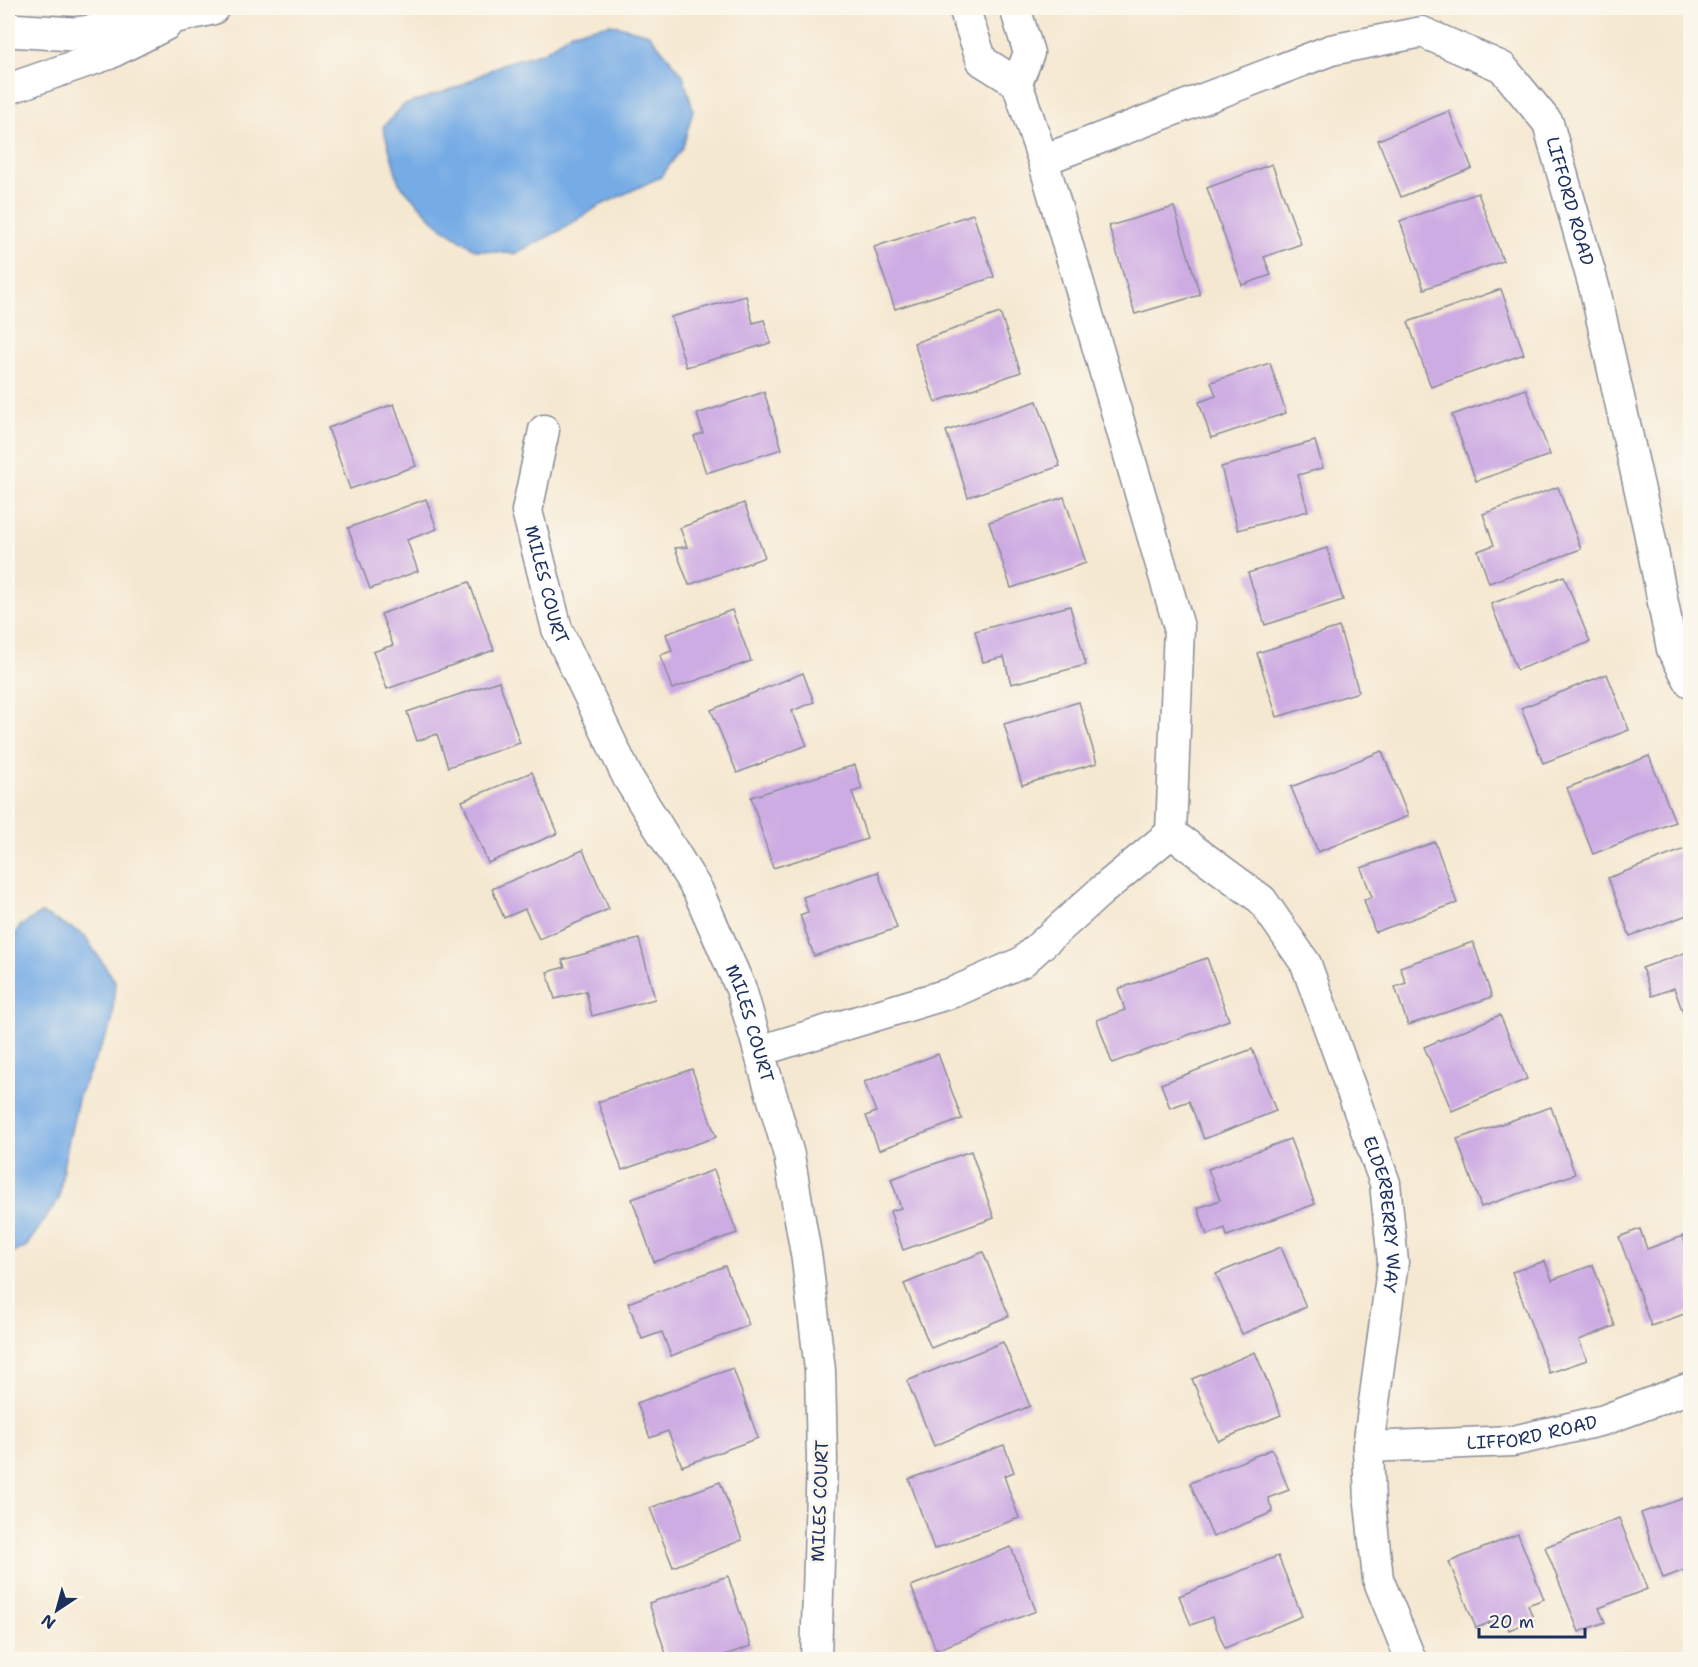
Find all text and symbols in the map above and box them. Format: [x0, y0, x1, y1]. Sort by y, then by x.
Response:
street label: LIFFORD ROAD [1540, 134, 1600, 268]
street label: MILES COURT [519, 523, 575, 648]
street label: MILES COURT [720, 961, 779, 1085]
street label: ELDERBERRY WAY [1357, 1133, 1406, 1294]
street label: LIFFORD ROAD [1466, 1410, 1600, 1455]
street label: MILES COURT [806, 1440, 834, 1562]
north arrow [27, 1580, 87, 1640]
scale bar [1479, 1601, 1586, 1639]
text: N [37, 1610, 60, 1634]
text: 20 m [1488, 1610, 1534, 1634]

